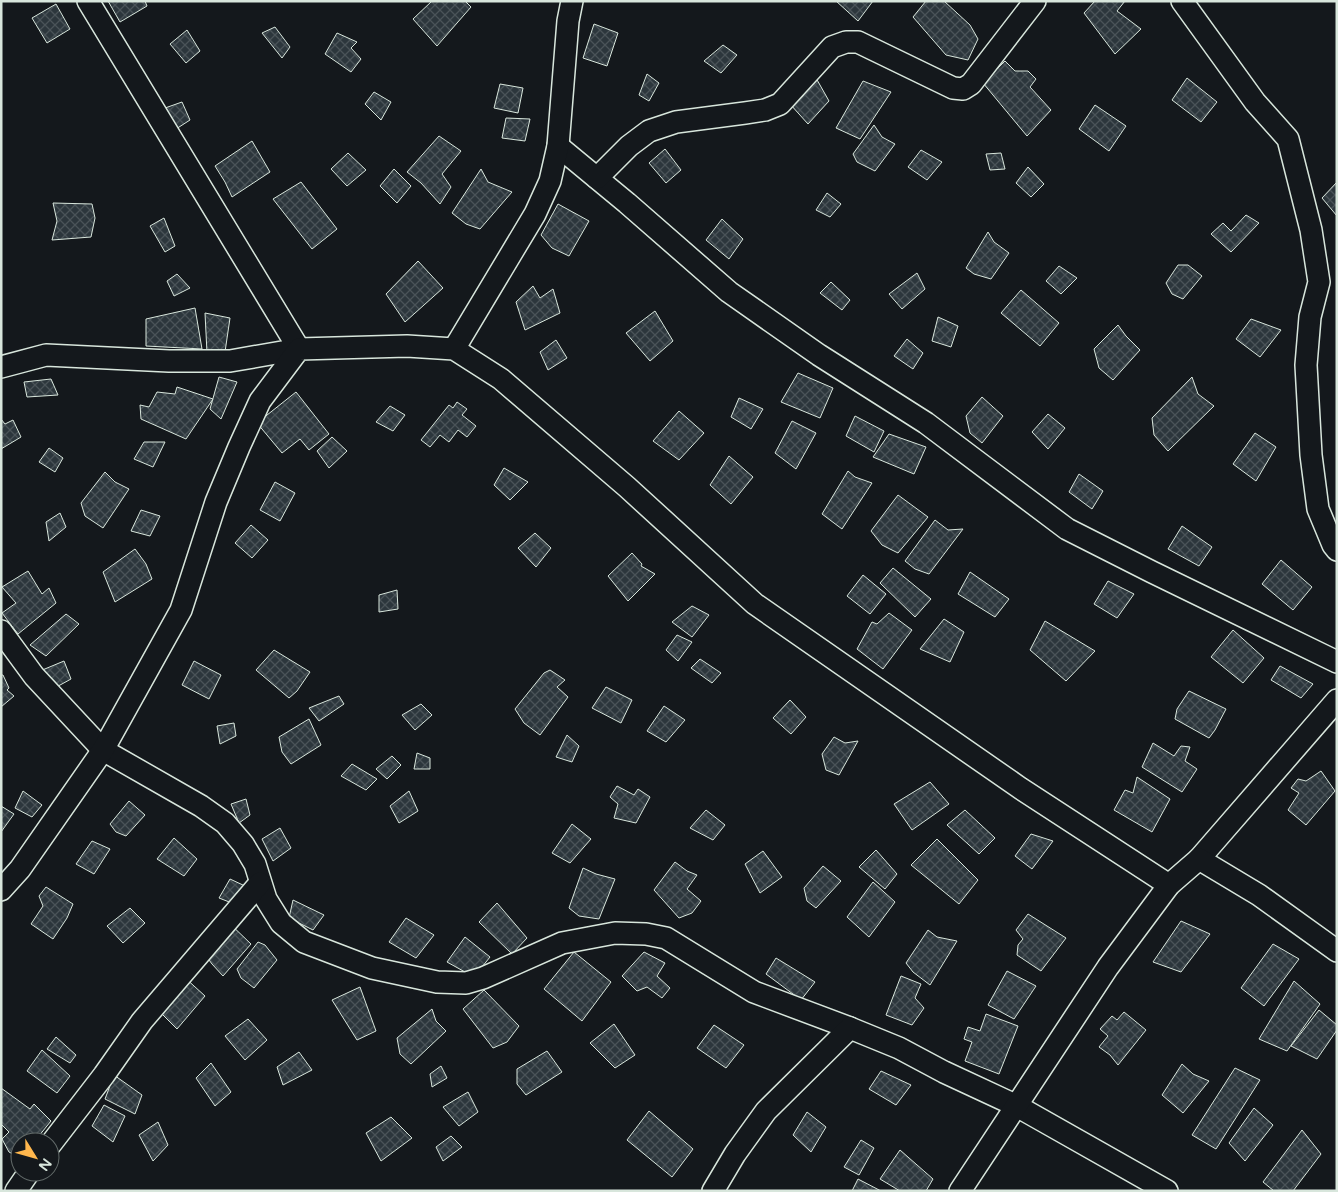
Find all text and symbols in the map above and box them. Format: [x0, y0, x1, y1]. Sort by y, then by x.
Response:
north arrow [10, 1132, 60, 1182]
text: N [35, 1155, 55, 1174]

